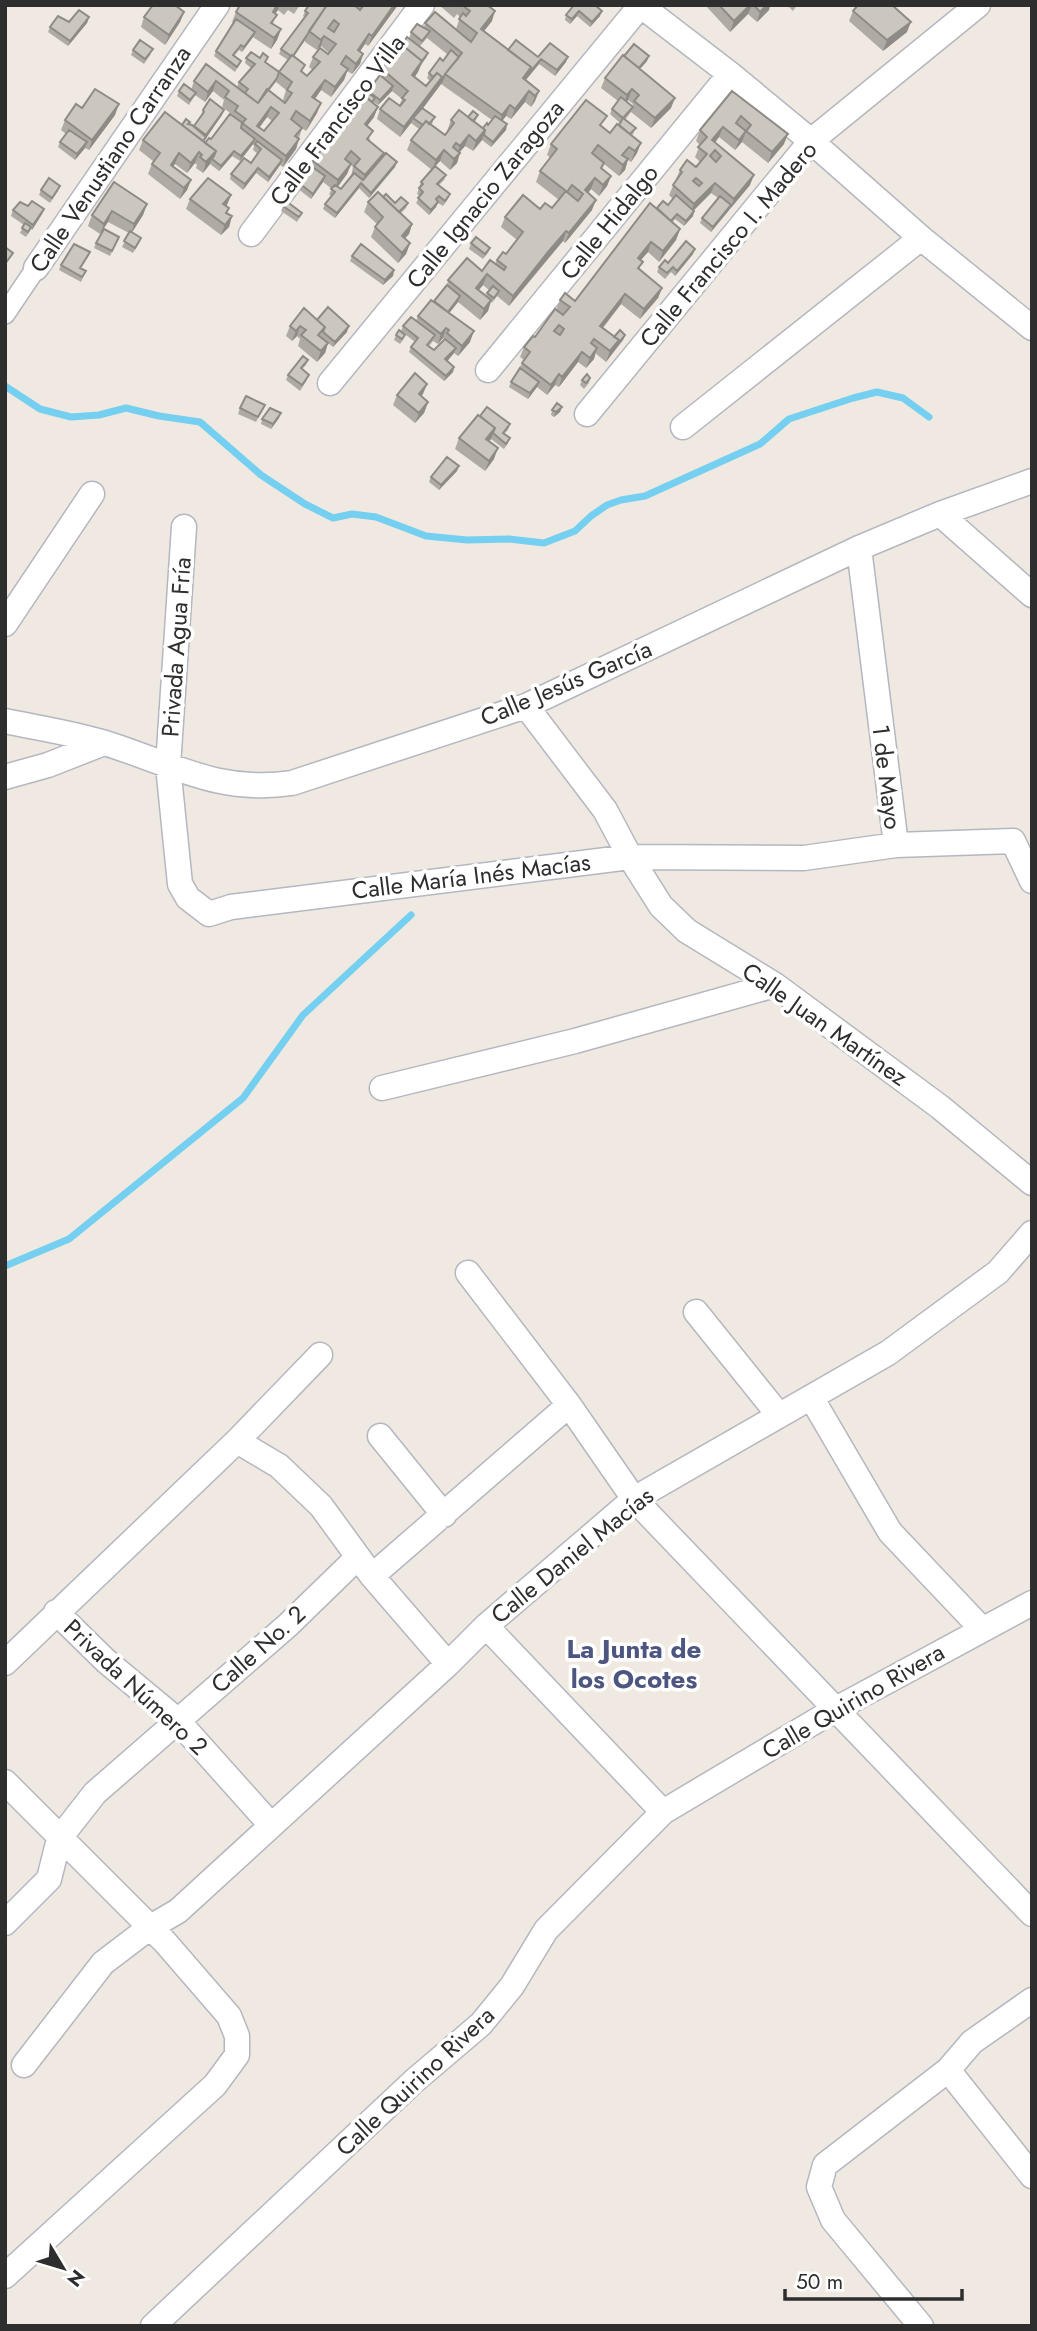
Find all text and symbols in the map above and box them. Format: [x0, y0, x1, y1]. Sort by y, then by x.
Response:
street label: Calle Francisco Villa [261, 27, 413, 213]
street label: Calle Venustiano Carranza [21, 38, 199, 280]
street label: Calle Ignacio Zaragoza [398, 92, 572, 296]
street label: Calle Francisco I. Madero [631, 133, 825, 355]
street label: Calle Hidalgo [551, 157, 667, 287]
street label: Privada Agua Fría [152, 556, 200, 738]
street label: Calle Jesús García [475, 631, 657, 735]
street label: 1 de Mayo [863, 723, 911, 831]
street label: Calle María Inés Macías [350, 844, 592, 908]
street label: Calle Juan Martínez [735, 954, 915, 1094]
street label: Calle Daniel Macías [483, 1478, 661, 1632]
street label: Calle No. 2 [203, 1597, 313, 1701]
street label: Privada Número 2 [56, 1611, 216, 1763]
district label: La Junta de los Ocotes [566, 1630, 702, 1698]
street label: Calle Quirino Rivera [755, 1634, 951, 1768]
street label: Calle Quirino Rivera [328, 1998, 502, 2164]
north arrow [28, 2233, 98, 2303]
scale bar [785, 2258, 962, 2302]
text: N [61, 2264, 91, 2292]
text: 50 m [796, 2267, 843, 2297]

